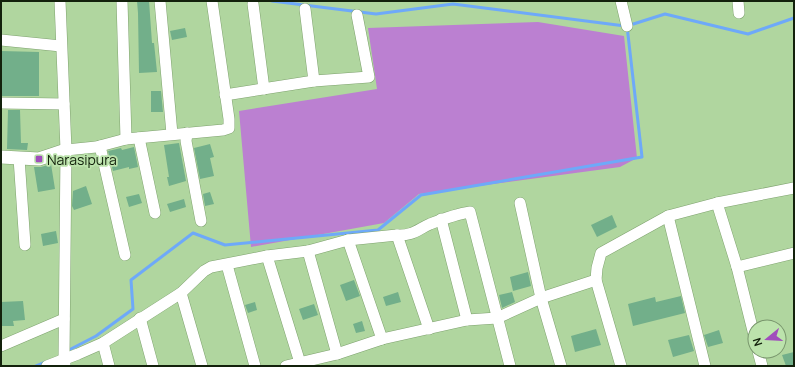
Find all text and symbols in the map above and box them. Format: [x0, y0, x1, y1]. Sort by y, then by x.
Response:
place label: Narasipura [47, 150, 117, 169]
marker: Narasipura [34, 154, 44, 164]
north arrow [747, 319, 787, 359]
text: N [749, 336, 765, 348]

